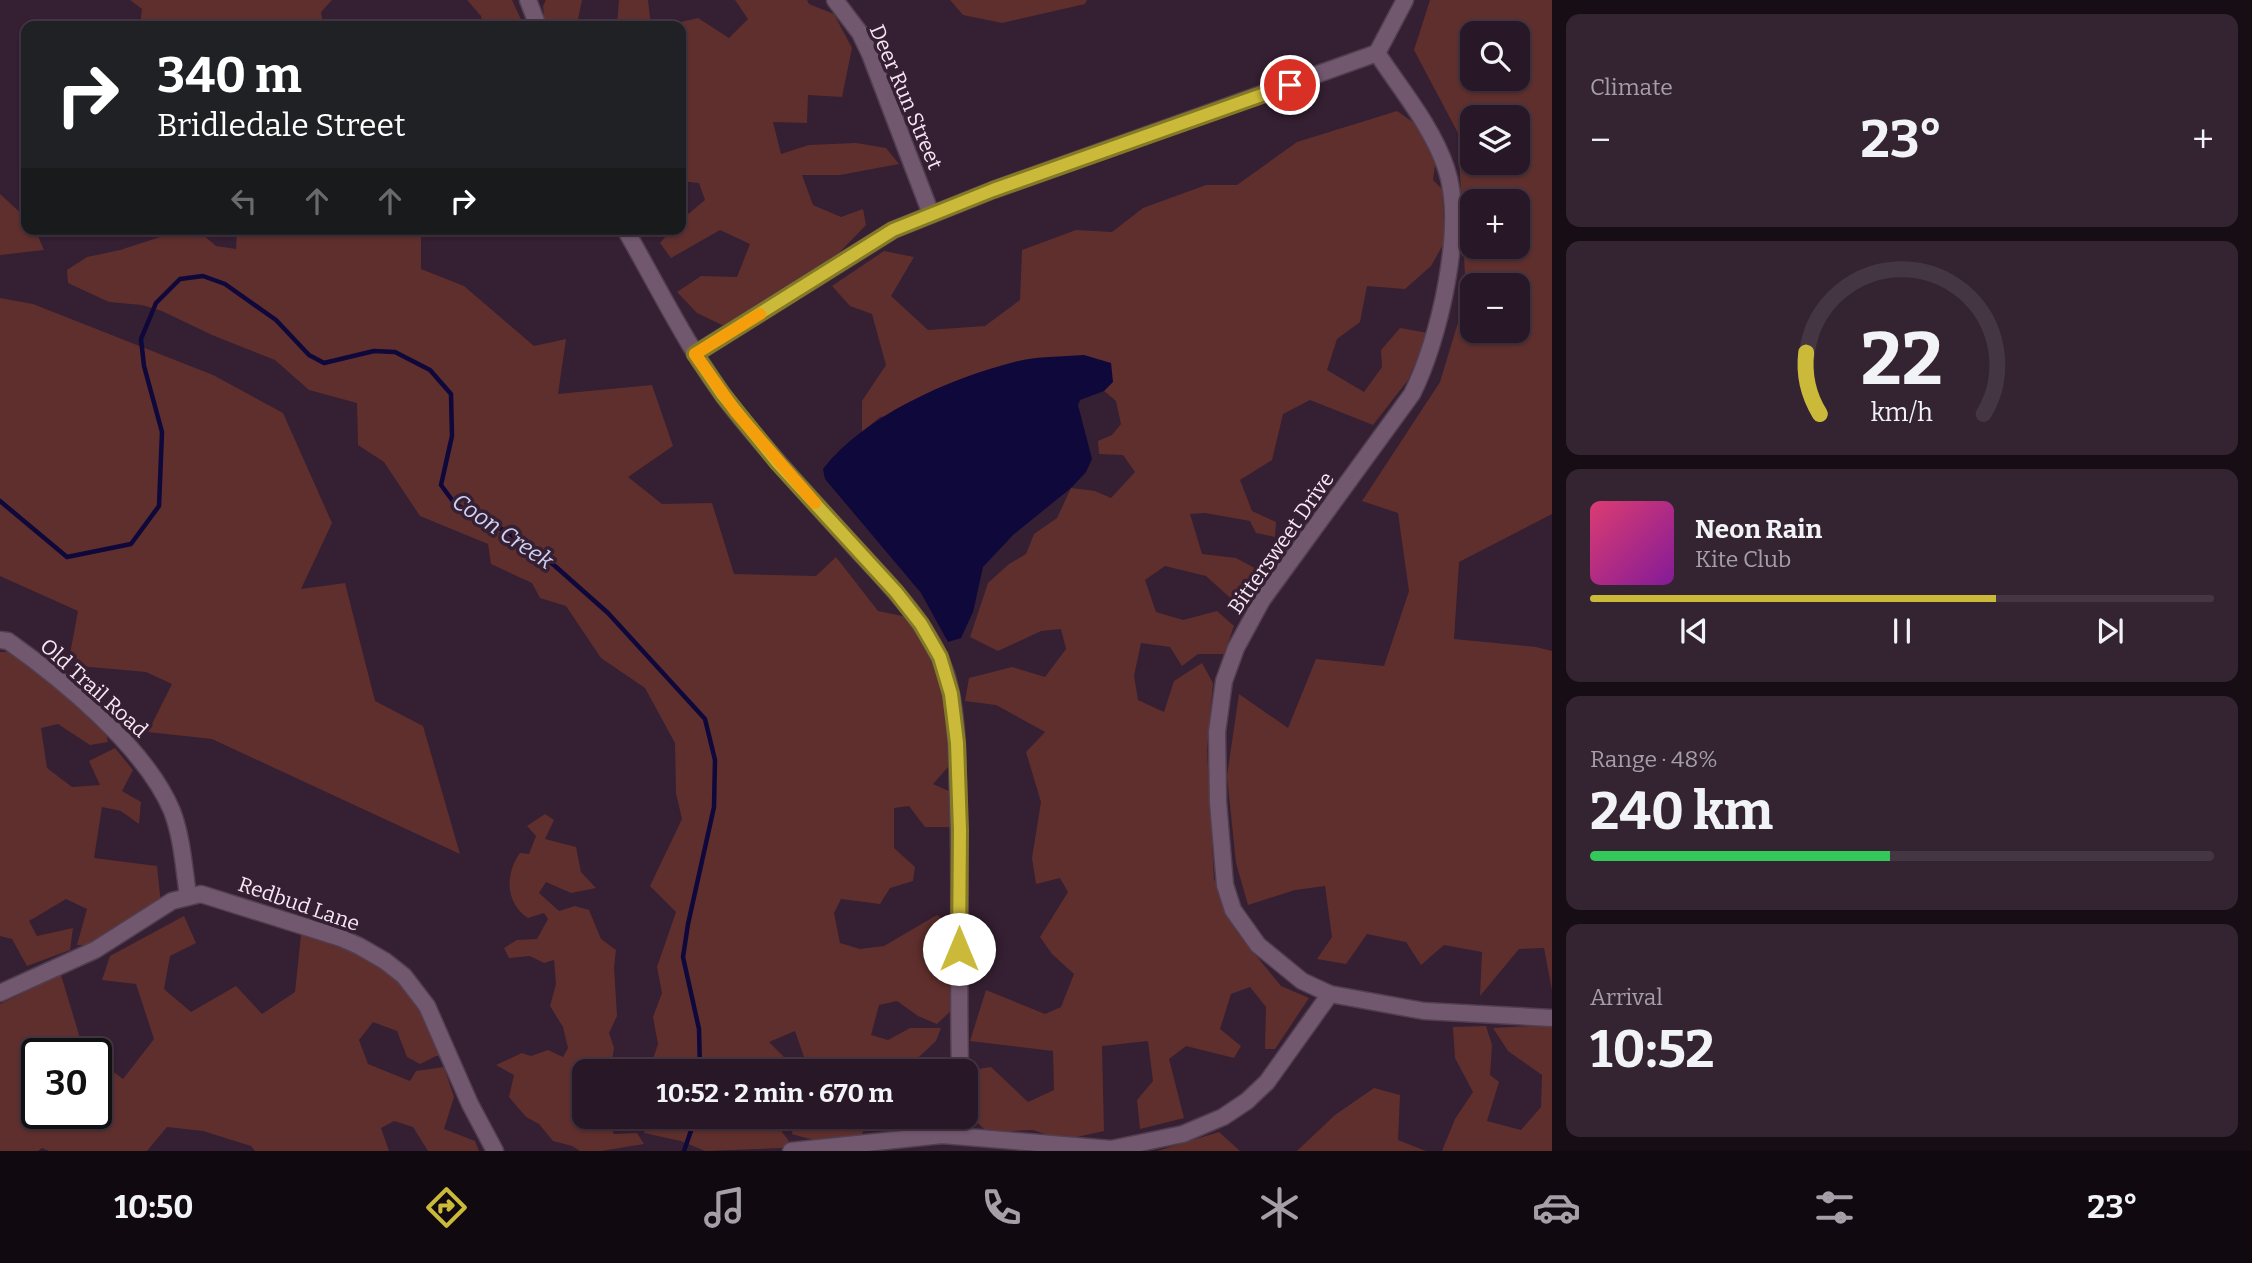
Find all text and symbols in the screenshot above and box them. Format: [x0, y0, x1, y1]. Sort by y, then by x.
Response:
street label: Deer Run Street [864, 21, 948, 174]
map controls [1460, 21, 1530, 343]
button: search [1460, 21, 1530, 91]
text: 340 m [157, 46, 302, 105]
icon: right [42, 49, 133, 140]
pin [1260, 55, 1320, 115]
icon: arrive [1271, 66, 1309, 104]
text: Climate [1590, 73, 1673, 101]
button: layers [1460, 105, 1530, 175]
text: Bridledale Street [157, 106, 405, 144]
text: 23° [1861, 108, 1943, 171]
text: − [1590, 117, 1611, 163]
text: + [2192, 117, 2214, 163]
icon: left [225, 182, 263, 220]
icon: ahead [298, 182, 336, 220]
icon: ahead [371, 182, 409, 220]
icon: right [444, 182, 482, 220]
button: + [1460, 189, 1530, 259]
button: − [1460, 273, 1530, 343]
text: 22 [1861, 317, 1943, 404]
text: km/h [1871, 398, 1933, 428]
street label: Bittersweet Drive [1222, 467, 1340, 619]
water label: Coon Creek [447, 487, 559, 575]
text: Neon Rain [1695, 514, 1822, 545]
text: Kite Club [1695, 545, 1791, 573]
icon: previous [1675, 612, 1713, 650]
icon: pause [1883, 612, 1921, 650]
icon: next [2091, 612, 2129, 650]
street label: Old Trail Road [35, 633, 153, 743]
text: Range · 48% [1590, 745, 1718, 773]
text: 240 km [1590, 780, 1773, 843]
street label: Redbud Lane [235, 871, 363, 937]
position arrow [922, 912, 996, 986]
text: Arrival [1590, 983, 1663, 1011]
text: 10:52 [1590, 1018, 1715, 1081]
speed limit sign: 30 [21, 1038, 112, 1129]
text: 10:52 · 2 min · 670 m [657, 1078, 893, 1109]
icon: directions [422, 1183, 471, 1232]
icon: music [700, 1183, 749, 1232]
icon: phone [977, 1183, 1026, 1232]
icon: climate [1255, 1183, 1304, 1232]
icon: car [1532, 1183, 1581, 1232]
icon: filters [1810, 1183, 1859, 1232]
text: 10:50 [114, 1188, 194, 1226]
text: 23° [2087, 1188, 2138, 1226]

